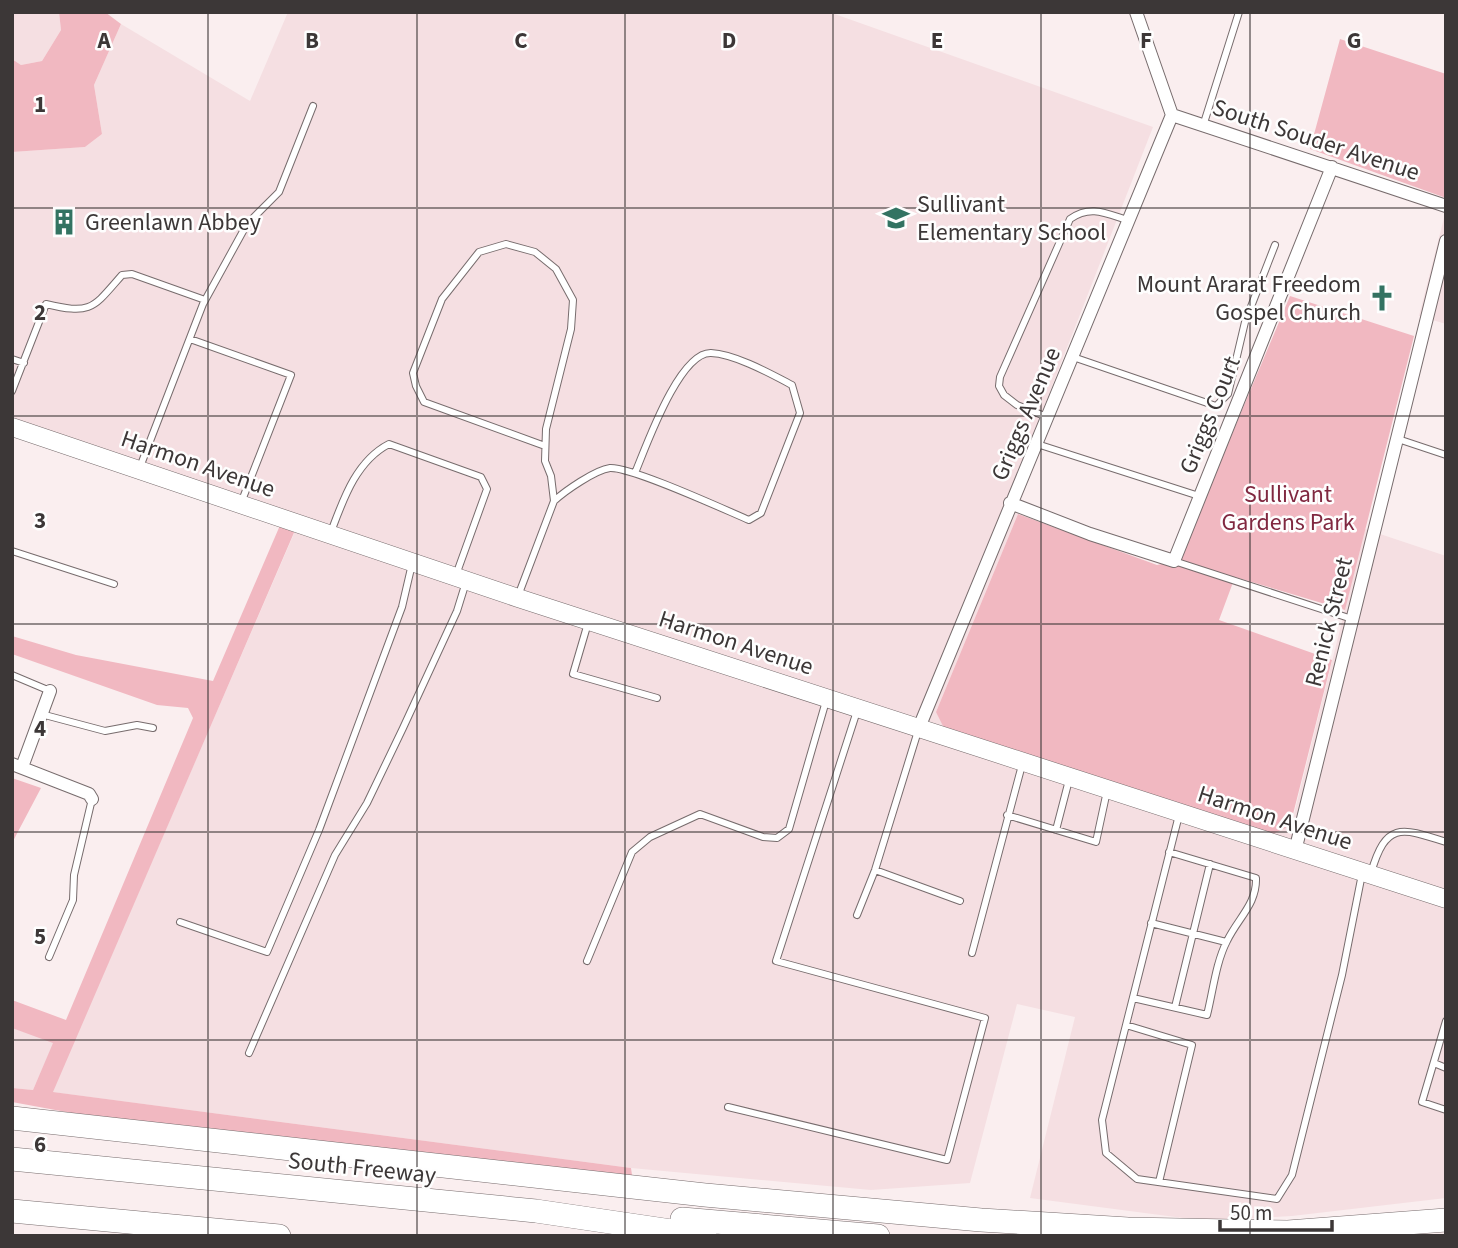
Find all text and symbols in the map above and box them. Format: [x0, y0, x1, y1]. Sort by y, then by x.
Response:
text: A [96, 24, 111, 57]
text: B [305, 24, 319, 57]
text: C [514, 24, 528, 57]
text: D [722, 24, 736, 57]
text: E [931, 24, 943, 57]
text: F [1140, 24, 1152, 57]
text: G [1347, 24, 1361, 57]
text: 1 [34, 88, 46, 121]
street label: South Souder Avenue [1208, 90, 1424, 190]
place label: Sullivant Elementary School [917, 187, 1106, 250]
school or university icon: Sullivant Elementary School [881, 203, 911, 233]
place label: Greenlawn Abbey [85, 205, 261, 240]
building icon: Greenlawn Abbey [49, 207, 79, 237]
place label: Mount Ararat Freedom Gospel Church [1137, 267, 1361, 330]
church icon: Mount Ararat Freedom Gospel Church [1367, 283, 1397, 313]
text: 2 [34, 296, 46, 329]
street label: Griggs Avenue [982, 342, 1070, 486]
street label: Griggs Court [1170, 351, 1250, 479]
street label: Harmon Avenue [116, 421, 280, 507]
park label: Sullivant Gardens Park [1221, 477, 1355, 540]
text: 3 [34, 504, 46, 537]
street label: Renick Street [1296, 554, 1362, 690]
street label: Harmon Avenue [654, 601, 818, 685]
text: 4 [34, 712, 46, 745]
street label: Harmon Avenue [1193, 776, 1357, 860]
text: 5 [34, 920, 46, 953]
text: 6 [34, 1128, 46, 1161]
street label: South Freeway [286, 1143, 438, 1193]
scale bar [1220, 1188, 1332, 1232]
text: 50 m [1230, 1198, 1272, 1228]

